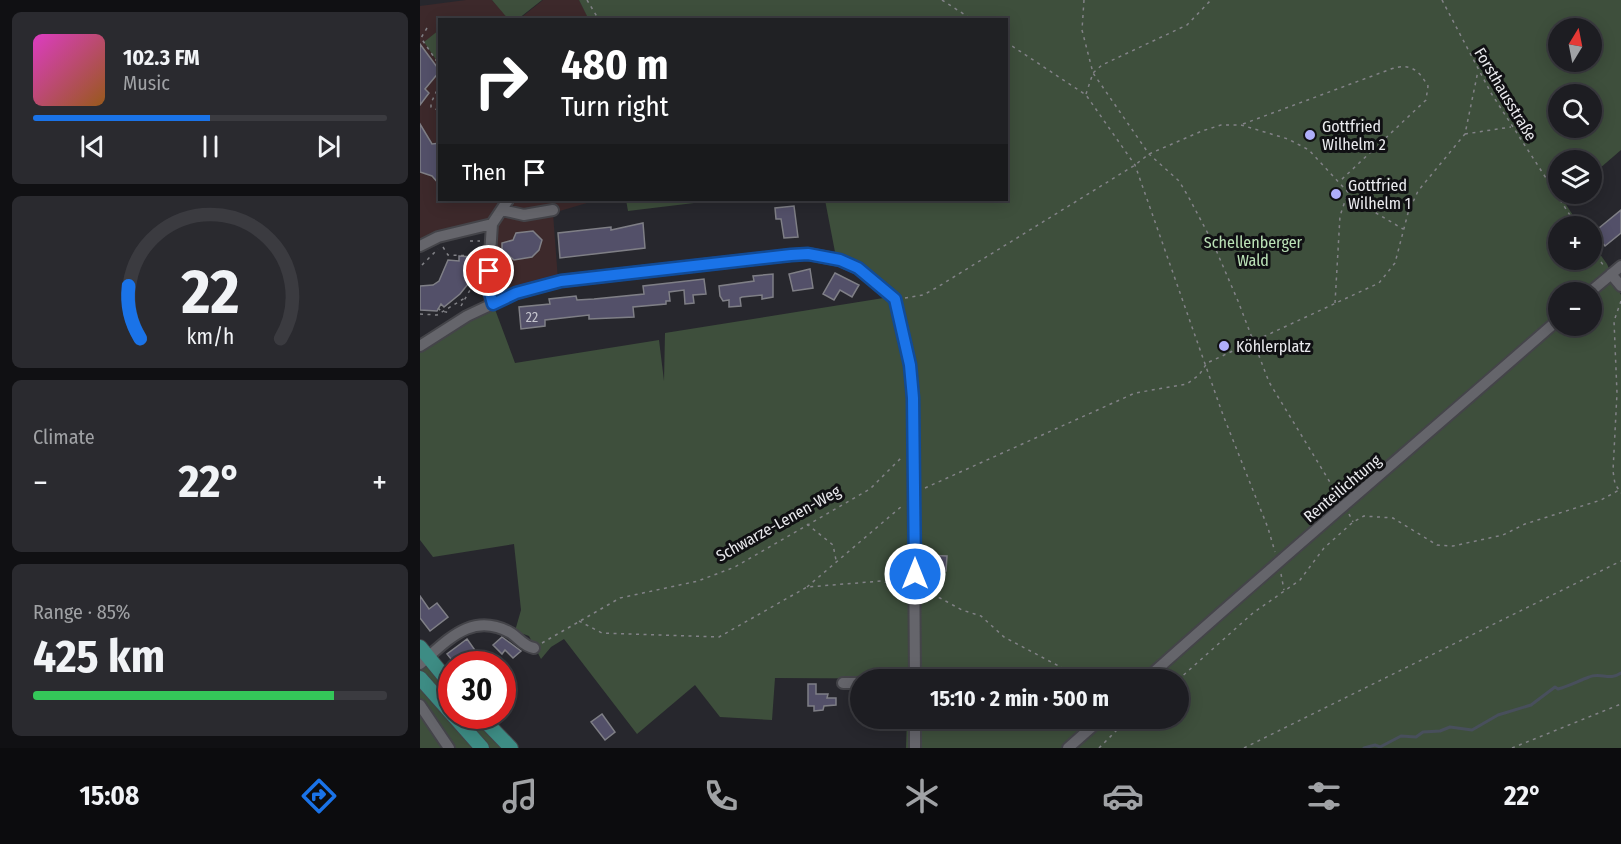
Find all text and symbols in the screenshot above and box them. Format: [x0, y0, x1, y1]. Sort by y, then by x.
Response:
north arrow [1548, 18, 1602, 72]
map controls [1548, 18, 1602, 336]
text: 480 m [561, 40, 668, 90]
icon: right [462, 42, 540, 120]
text: 102.3 FM [123, 44, 200, 71]
street label: Forsthausstraße [1470, 44, 1541, 144]
text: Music [123, 71, 170, 95]
button: search [1548, 84, 1602, 138]
text: Turn right [561, 91, 669, 123]
place label: Gottfried Wilhelm 2 [1322, 117, 1386, 154]
marker: Gottfried Wilhelm 2 [1303, 128, 1317, 142]
icon: previous [76, 130, 109, 163]
icon: pause [194, 130, 227, 163]
icon: next [312, 130, 345, 163]
button: layers [1548, 150, 1602, 204]
icon: arrive [518, 156, 551, 189]
text: Then [462, 159, 506, 186]
place label: Gottfried Wilhelm 1 [1348, 176, 1411, 213]
marker: Gottfried Wilhelm 1 [1329, 187, 1343, 201]
button: + [1548, 216, 1602, 270]
park label: Schellenberger Wald [1204, 233, 1303, 270]
pin [463, 245, 514, 296]
icon: arrive [472, 254, 505, 287]
text: 22 [180, 255, 239, 330]
button: − [1548, 282, 1602, 336]
house number: 22 [526, 309, 538, 326]
text: km/h [186, 324, 234, 350]
place label: Köhlerplatz [1236, 337, 1311, 356]
marker: Köhlerplatz [1217, 339, 1231, 353]
text: Climate [33, 425, 95, 449]
street label: Renteilichtung [1300, 450, 1385, 526]
text: 22° [179, 455, 241, 509]
text: − [33, 463, 48, 503]
text: + [372, 463, 387, 503]
street label: Schwarze-Lenen-Weg [713, 481, 844, 566]
position arrow [883, 542, 947, 606]
text: Range · 85% [33, 600, 130, 624]
text: 425 km [33, 630, 165, 684]
speed limit sign: 30 [438, 651, 516, 729]
text: 15:10 · 2 min · 500 m [930, 685, 1109, 712]
icon: directions [298, 775, 340, 817]
icon: music [499, 775, 541, 817]
icon: phone [700, 775, 742, 817]
icon: climate [901, 775, 943, 817]
icon: car [1102, 775, 1144, 817]
icon: filters [1303, 775, 1345, 817]
text: 15:08 [79, 780, 139, 812]
text: 22° [1504, 780, 1542, 812]

